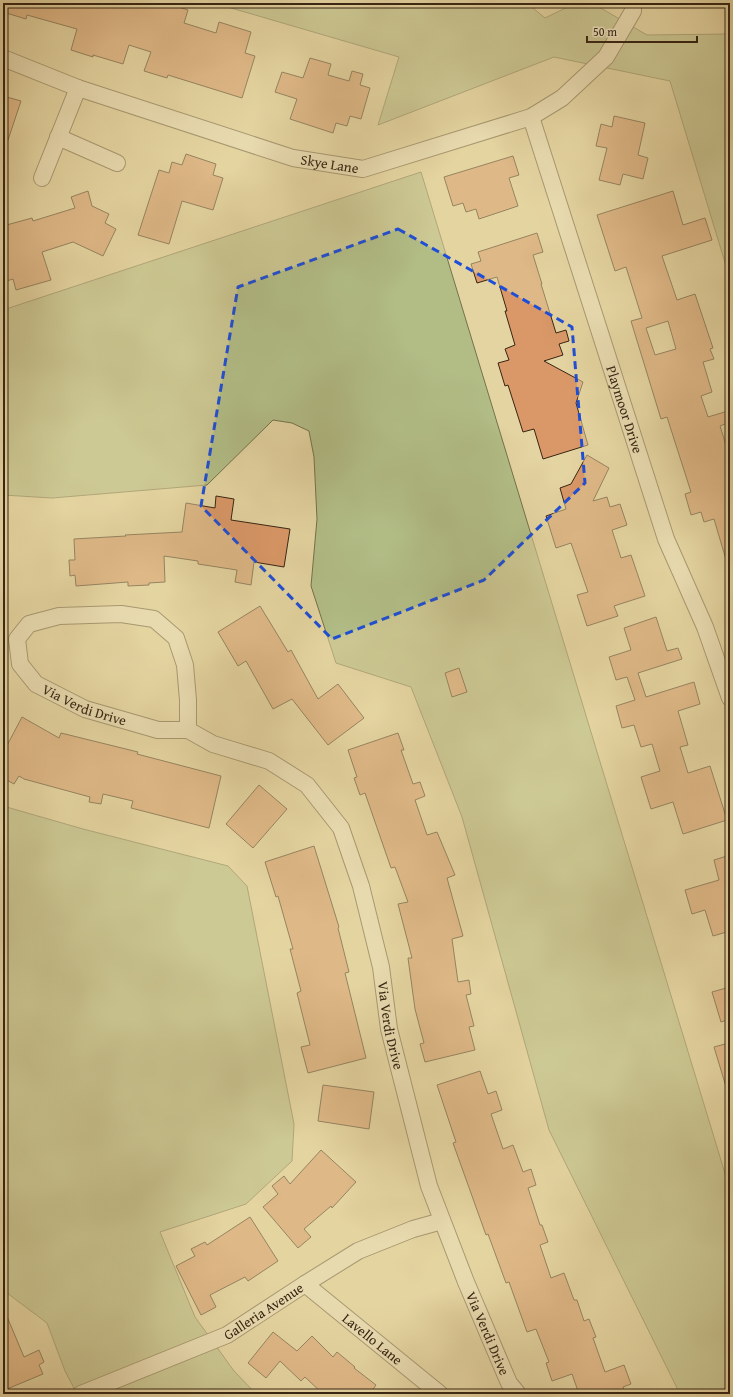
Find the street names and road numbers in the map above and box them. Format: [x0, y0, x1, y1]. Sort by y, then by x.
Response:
street label: Skye Lane [299, 149, 360, 178]
street label: Playmoor Drive [601, 363, 648, 456]
street label: Via Verdi Drive [39, 679, 129, 730]
street label: Via Verdi Drive [373, 980, 409, 1072]
street label: Galleria Avenue [220, 1277, 308, 1345]
street label: Via Verdi Drive [461, 1288, 515, 1379]
street label: Lavello Lane [338, 1308, 407, 1370]

